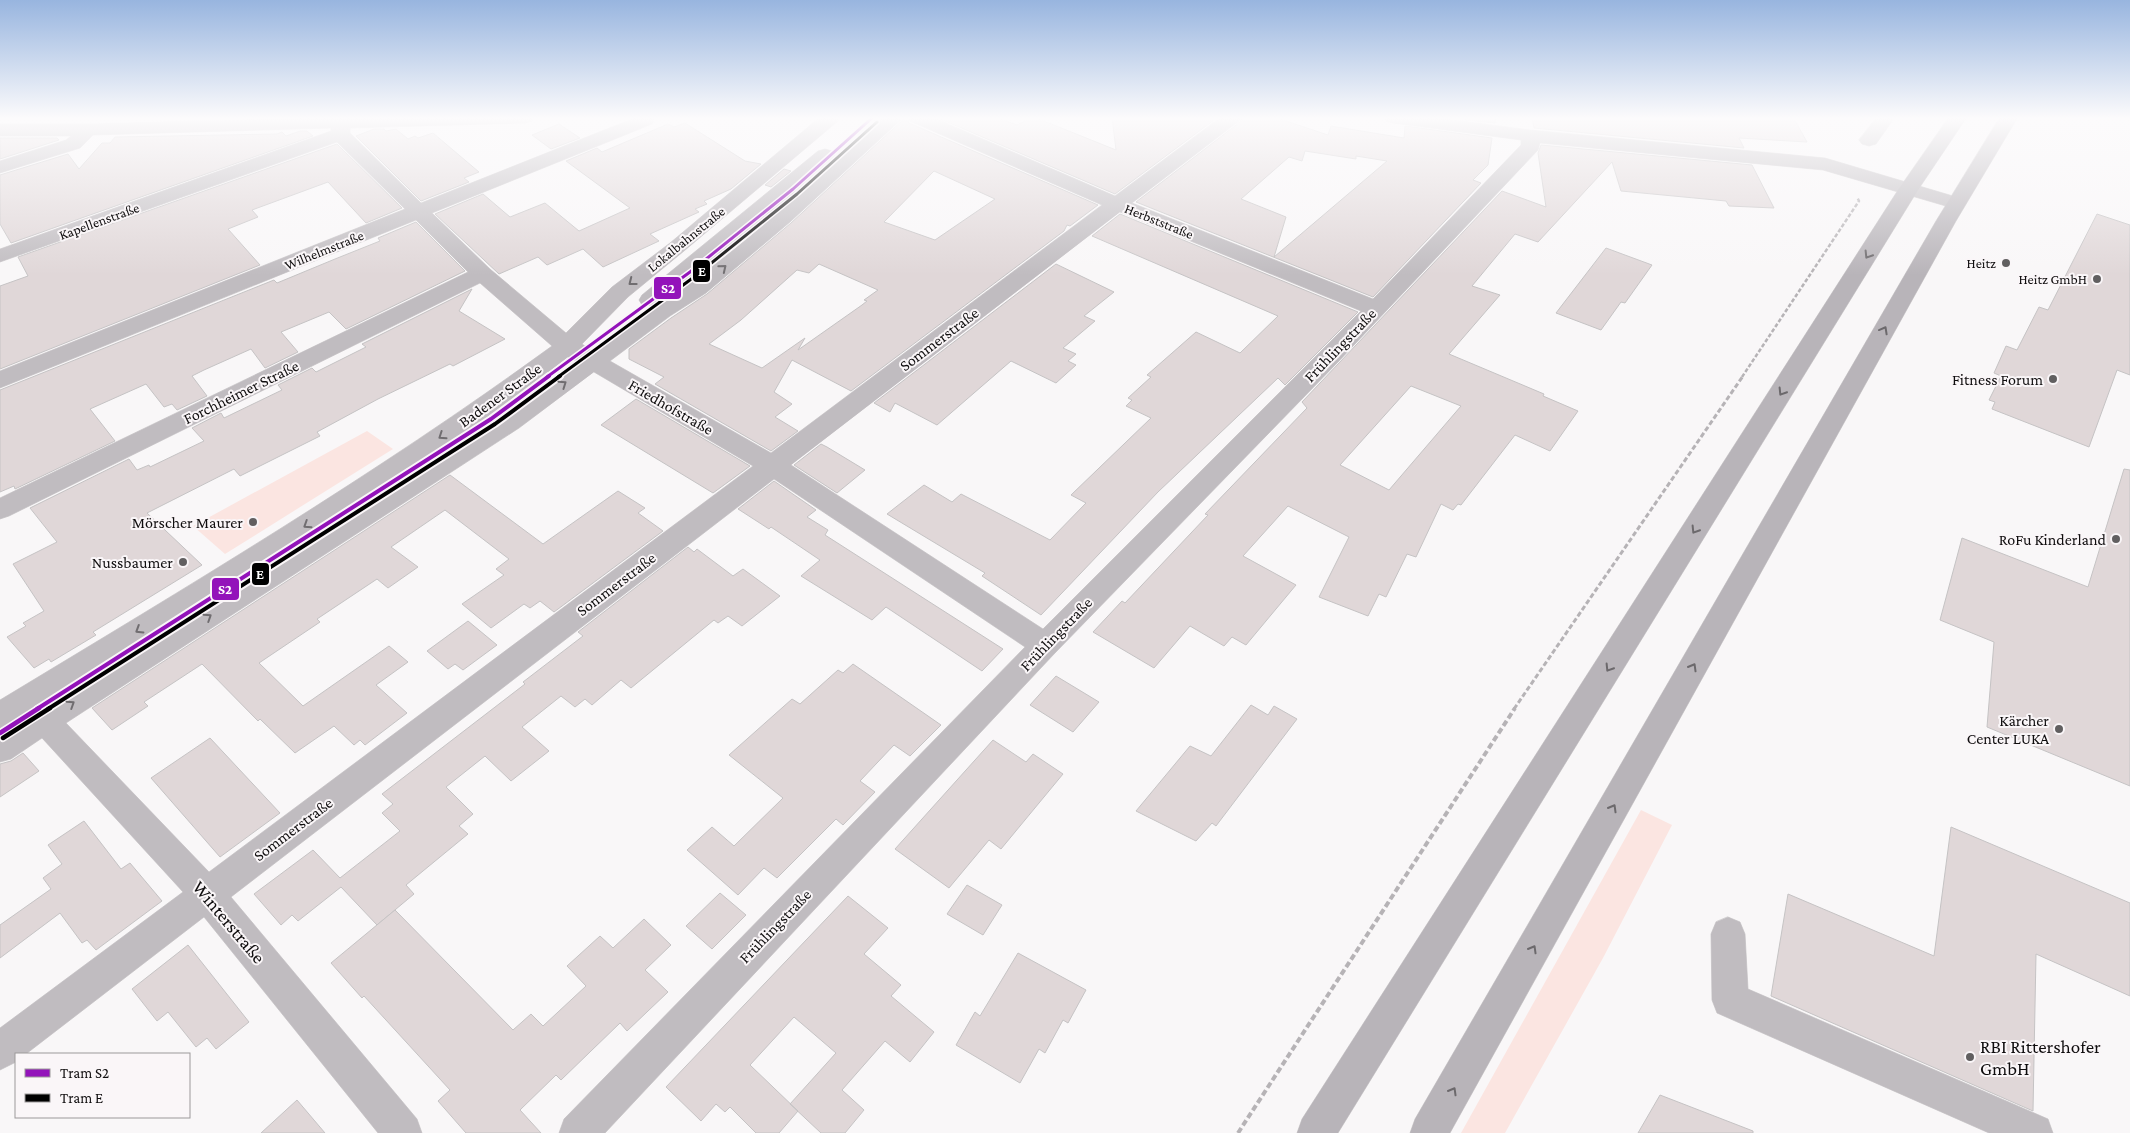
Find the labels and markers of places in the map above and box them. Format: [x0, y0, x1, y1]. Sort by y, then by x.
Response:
place label: Heitz [1966, 255, 1996, 271]
marker: Heitz [2000, 257, 2012, 269]
place label: Heitz GmbH [2018, 271, 2087, 287]
marker: Heitz GmbH [2091, 273, 2103, 285]
place label: Fitness Forum [1952, 371, 2043, 388]
marker: Fitness Forum [2047, 373, 2059, 385]
place label: Mörscher Maurer [132, 514, 243, 531]
marker: Mörscher Maurer [247, 516, 259, 528]
place label: RoFu Kinderland [1999, 531, 2107, 548]
marker: RoFu Kinderland [2110, 533, 2122, 545]
place label: Nussbaumer [92, 554, 173, 571]
marker: Nussbaumer [177, 556, 189, 568]
place label: Kärcher Center LUKA [1967, 712, 2050, 747]
marker: Kärcher Center LUKA [2053, 723, 2065, 735]
place label: RBI Rittershofer GmbH [1980, 1036, 2101, 1079]
marker: RBI Rittershofer GmbH [1964, 1051, 1976, 1063]

